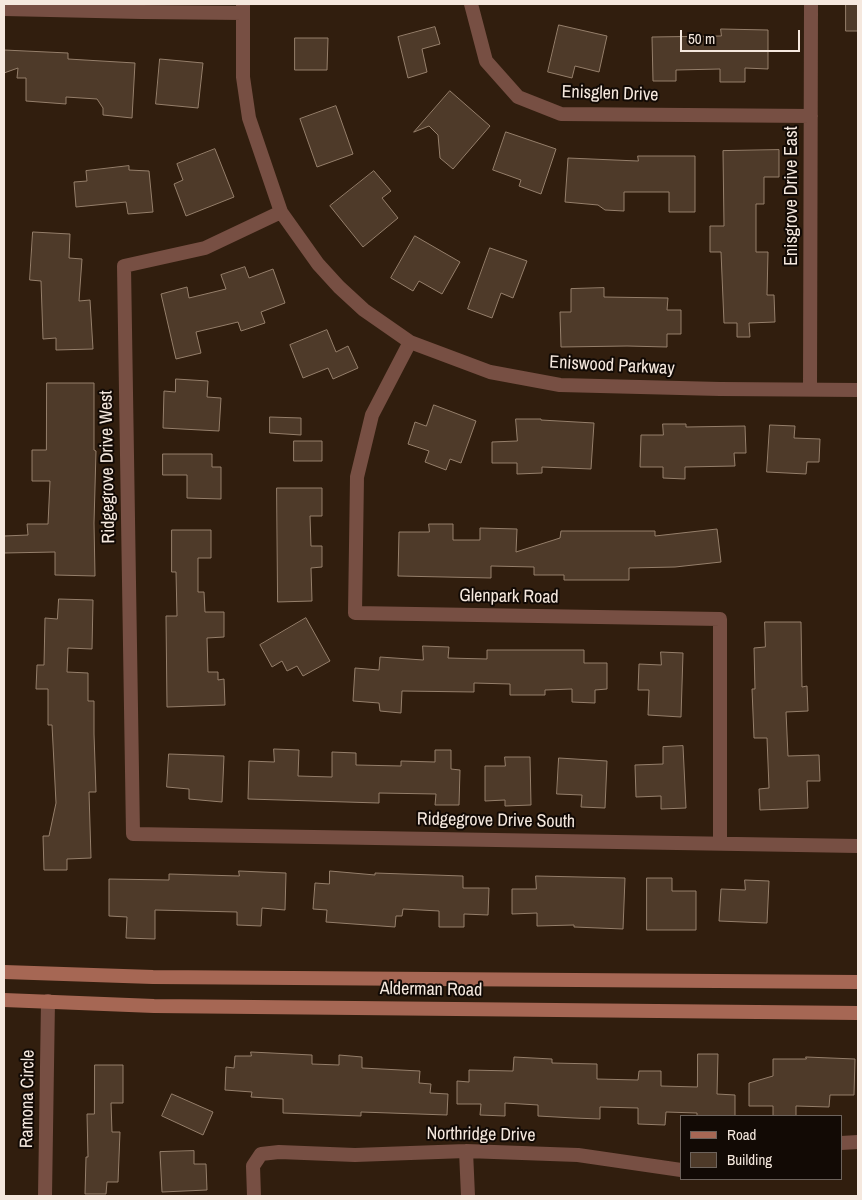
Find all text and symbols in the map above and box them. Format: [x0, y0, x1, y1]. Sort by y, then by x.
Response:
scale bar [682, 20, 802, 52]
text: 50 m [688, 28, 715, 49]
street label: Enisglen Drive [561, 82, 659, 106]
street label: Enisgrove Drive East [781, 126, 803, 266]
street label: Eniswood Parkway [549, 352, 675, 380]
street label: Ridgegrove Drive West [96, 390, 120, 544]
street label: Glenpark Road [459, 585, 559, 609]
street label: Ridgegrove Drive South [417, 809, 575, 833]
street label: Alderman Road [380, 978, 482, 1002]
street label: Ramona Circle [16, 1050, 40, 1148]
legend [680, 1115, 842, 1180]
street label: Northridge Drive [426, 1123, 536, 1147]
text: Road [727, 1124, 756, 1145]
text: Building [727, 1149, 772, 1170]

